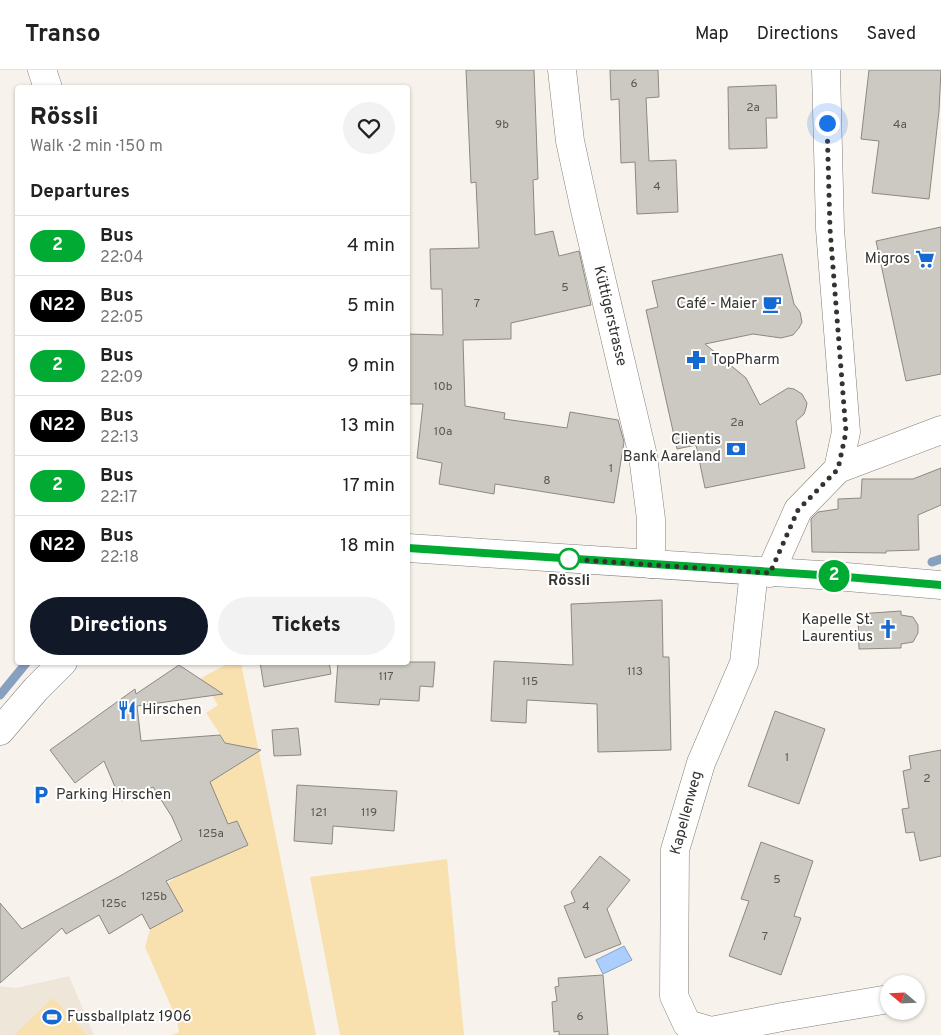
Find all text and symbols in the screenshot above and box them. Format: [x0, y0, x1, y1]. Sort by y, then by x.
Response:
text: Transo [25, 20, 101, 50]
text: Map [695, 23, 729, 46]
text: Directions [757, 23, 839, 46]
text: Saved [867, 23, 916, 46]
house number: 6 [630, 76, 638, 92]
house number: 2a [746, 100, 760, 116]
button: heart [343, 102, 395, 154]
text: Rössli [30, 103, 98, 133]
your location [815, 111, 840, 136]
house number: 9b [495, 117, 509, 133]
house number: 4a [893, 117, 907, 133]
text: Walk · 2 min · 150 m [30, 137, 163, 157]
house number: 4 [653, 179, 661, 195]
text: Departures [30, 180, 130, 204]
text: Bus [100, 224, 134, 248]
text: 2 [52, 234, 63, 257]
text: 4 min [347, 234, 395, 258]
text: 22:04 [100, 248, 143, 268]
supermarket icon: Migros [914, 248, 936, 270]
place label: Migros [865, 250, 910, 269]
street label: Küttigerstrasse [589, 264, 631, 368]
house number: 5 [561, 280, 569, 296]
text: Bus [100, 284, 134, 308]
cafe icon: Café - Maier [761, 293, 783, 315]
text: N22 [40, 294, 75, 317]
text: 5 min [347, 294, 395, 318]
place label: Café - Maier [676, 295, 757, 314]
house number: 7 [474, 296, 480, 312]
text: 22:05 [100, 308, 143, 328]
text: Bus [100, 344, 134, 368]
pharmacy icon: TopPharm [685, 349, 707, 371]
place label: TopPharm [711, 351, 780, 370]
text: 2 [52, 354, 63, 377]
text: 9 min [348, 354, 395, 378]
text: 22:09 [100, 368, 143, 388]
house number: 10b [434, 379, 453, 395]
text: Bus [100, 404, 134, 428]
text: N22 [40, 414, 75, 437]
text: 13 min [340, 414, 395, 438]
house number: 2a [730, 415, 744, 431]
house number: 10a [434, 424, 452, 440]
text: 22:13 [100, 428, 139, 448]
place label: Clientis Bank Aareland [623, 431, 721, 467]
bank icon: Clientis Bank Aareland [725, 438, 747, 460]
house number: 1 [609, 461, 613, 477]
text: Bus [100, 464, 134, 488]
house number: 8 [543, 473, 551, 489]
text: 2 [52, 474, 63, 497]
text: 17 min [343, 474, 395, 498]
text: 22:17 [100, 488, 137, 508]
text: Bus [100, 524, 134, 548]
text: N22 [40, 534, 75, 557]
text: 18 min [340, 534, 395, 558]
text: 22:18 [100, 548, 139, 568]
marker: Rössli [558, 548, 580, 570]
line badge: 2 [818, 560, 850, 592]
text: 2 [828, 564, 840, 587]
place label: Rössli [548, 572, 590, 591]
button: Directions [30, 597, 208, 655]
button: Tickets [218, 597, 395, 655]
place label: Kapelle St. Laurentius [801, 611, 873, 647]
church icon: Kapelle St. Laurentius [877, 618, 899, 640]
house number: 113 [627, 664, 643, 680]
house number: 117 [378, 669, 394, 685]
house number: 115 [522, 674, 538, 690]
restaurant icon: Hirschen [116, 699, 138, 721]
place label: Hirschen [142, 701, 202, 720]
house number: 1 [785, 750, 789, 766]
street label: Kapellenweg [667, 769, 707, 857]
house number: 2 [923, 771, 931, 787]
parking icon: Parking Hirschen [30, 784, 52, 806]
place label: Parking Hirschen [56, 786, 171, 805]
house number: 121 [311, 805, 327, 821]
house number: 119 [361, 805, 377, 821]
house number: 125a [198, 826, 224, 842]
house number: 5 [773, 872, 781, 888]
house number: 125b [141, 889, 167, 905]
house number: 125c [101, 896, 127, 912]
house number: 4 [582, 899, 590, 915]
house number: 7 [762, 929, 768, 945]
north arrow [880, 975, 925, 1020]
map controls [880, 975, 925, 1020]
sports icon: Fussballplatz 1906 [41, 1006, 63, 1028]
place label: Fussballplatz 1906 [67, 1008, 192, 1027]
house number: 6 [576, 1009, 584, 1025]

